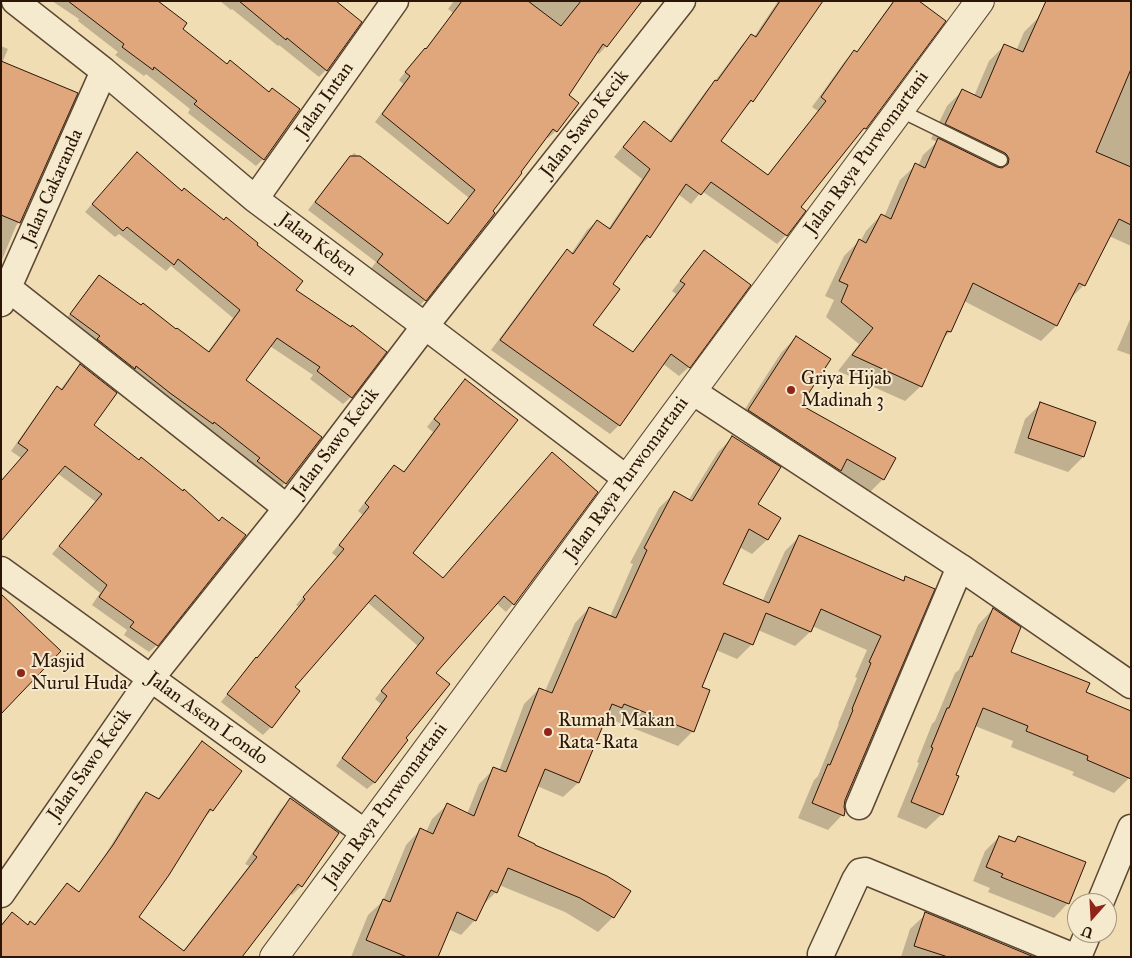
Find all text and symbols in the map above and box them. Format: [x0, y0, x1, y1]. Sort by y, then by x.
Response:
street label: Jalan Intan [291, 58, 359, 142]
street label: Jalan Sawo Kecik [536, 65, 634, 183]
street label: Jalan Raya Purwomartani [800, 67, 934, 239]
street label: Jalan Cakaranda [17, 126, 89, 248]
street label: Jalan Keben [274, 208, 360, 282]
place label: Griya Hijab Madinah 3 [801, 368, 891, 412]
street label: Jalan Sawo Kecik [287, 384, 385, 502]
marker: Griya Hijab Madinah 3 [785, 384, 797, 396]
street label: Jalan Raya Purwomartani [560, 393, 694, 565]
place label: Masjid Nurul Huda [31, 651, 127, 695]
marker: Masjid Nurul Huda [15, 667, 27, 679]
street label: Jalan Asem Londo [142, 668, 272, 770]
street label: Jalan Sawo Kecik [43, 705, 137, 825]
place label: Rumah Makan Rata-Rata [558, 710, 675, 754]
street label: Jalan Raya Purwomartani [319, 719, 453, 891]
marker: Rumah Makan Rata-Rata [542, 726, 554, 738]
north arrow [1067, 893, 1117, 943]
text: U [1079, 922, 1095, 942]

